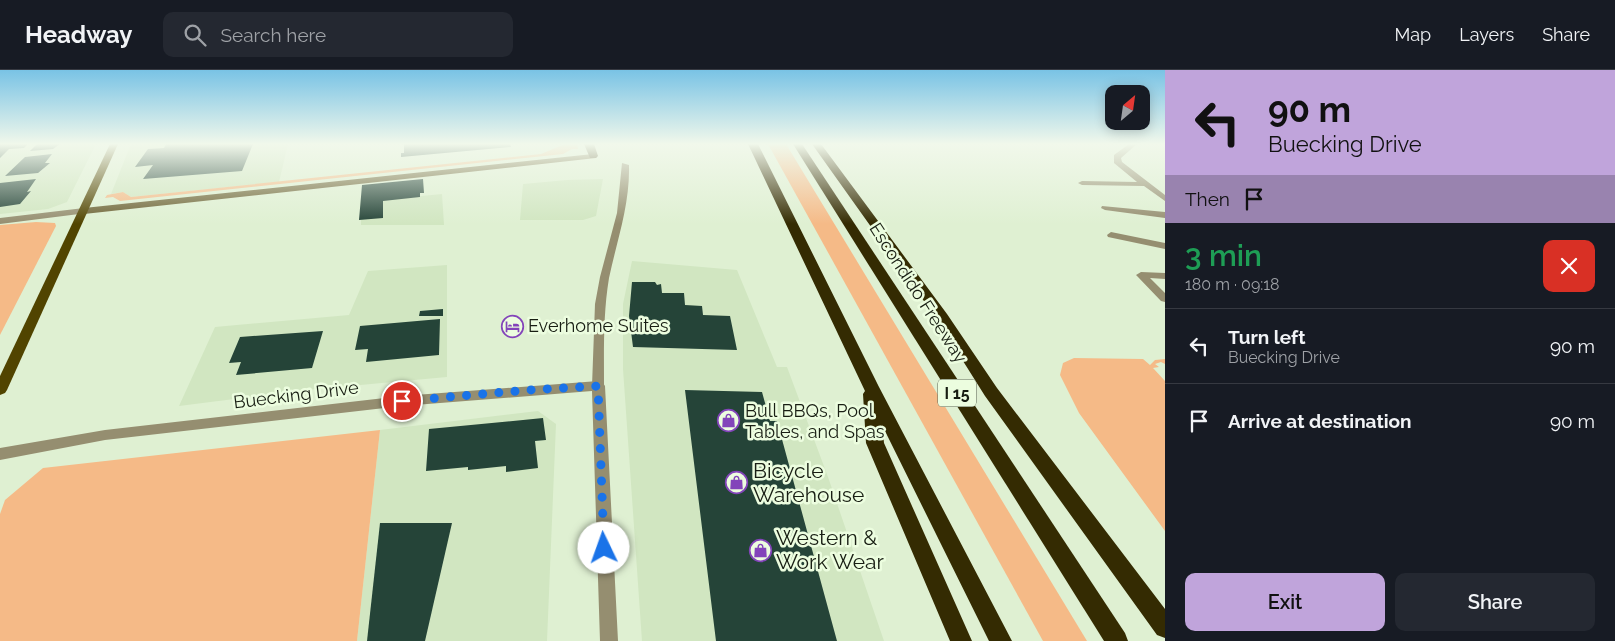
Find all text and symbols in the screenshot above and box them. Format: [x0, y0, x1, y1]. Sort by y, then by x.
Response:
search box [163, 12, 513, 57]
text: Headway [25, 20, 133, 49]
icon: search [181, 21, 209, 49]
text: Search here [221, 24, 326, 46]
text: Map [1395, 24, 1431, 45]
text: Layers [1459, 24, 1514, 45]
text: Share [1542, 24, 1590, 45]
north arrow [1105, 85, 1150, 130]
map controls [1105, 85, 1150, 130]
text: 90 m [1268, 89, 1351, 130]
icon: left [1185, 90, 1250, 155]
text: Buecking Drive [1268, 131, 1422, 157]
icon: arrive [1240, 185, 1268, 213]
text: Then [1185, 188, 1230, 210]
street label: Escondido Freeway [865, 219, 972, 367]
text: 3 min [1185, 238, 1262, 273]
button: close [1543, 240, 1595, 292]
text: 180 m · 09:18 [1185, 275, 1280, 294]
hotel icon: Everhome Suites [500, 314, 524, 338]
place label: Everhome Suites [528, 315, 669, 336]
text: Turn left [1228, 326, 1305, 348]
icon: left [1185, 332, 1213, 360]
text: 90 m [1550, 335, 1595, 357]
text: Buecking Drive [1228, 348, 1340, 367]
street label: Buecking Drive [232, 376, 360, 413]
road number: I 15 [938, 379, 976, 406]
pin [381, 380, 423, 422]
icon: arrive [388, 387, 416, 415]
place label: Bull BBQs, Pool Tables, and Spas [745, 400, 885, 442]
icon: arrive [1185, 407, 1213, 435]
shop icon: Bull BBQs, Pool Tables, and Spas [717, 409, 741, 433]
text: Arrive at destination [1228, 410, 1412, 432]
text: 90 m [1550, 410, 1595, 432]
place label: Bicycle Warehouse [753, 458, 864, 507]
shop icon: Bicycle Warehouse [725, 471, 749, 495]
position arrow [577, 521, 629, 573]
place label: Western & Work Wear [776, 525, 885, 574]
shop icon: Western & Work Wear [748, 538, 772, 562]
button: Exit [1185, 573, 1385, 631]
button: Share [1395, 573, 1595, 631]

